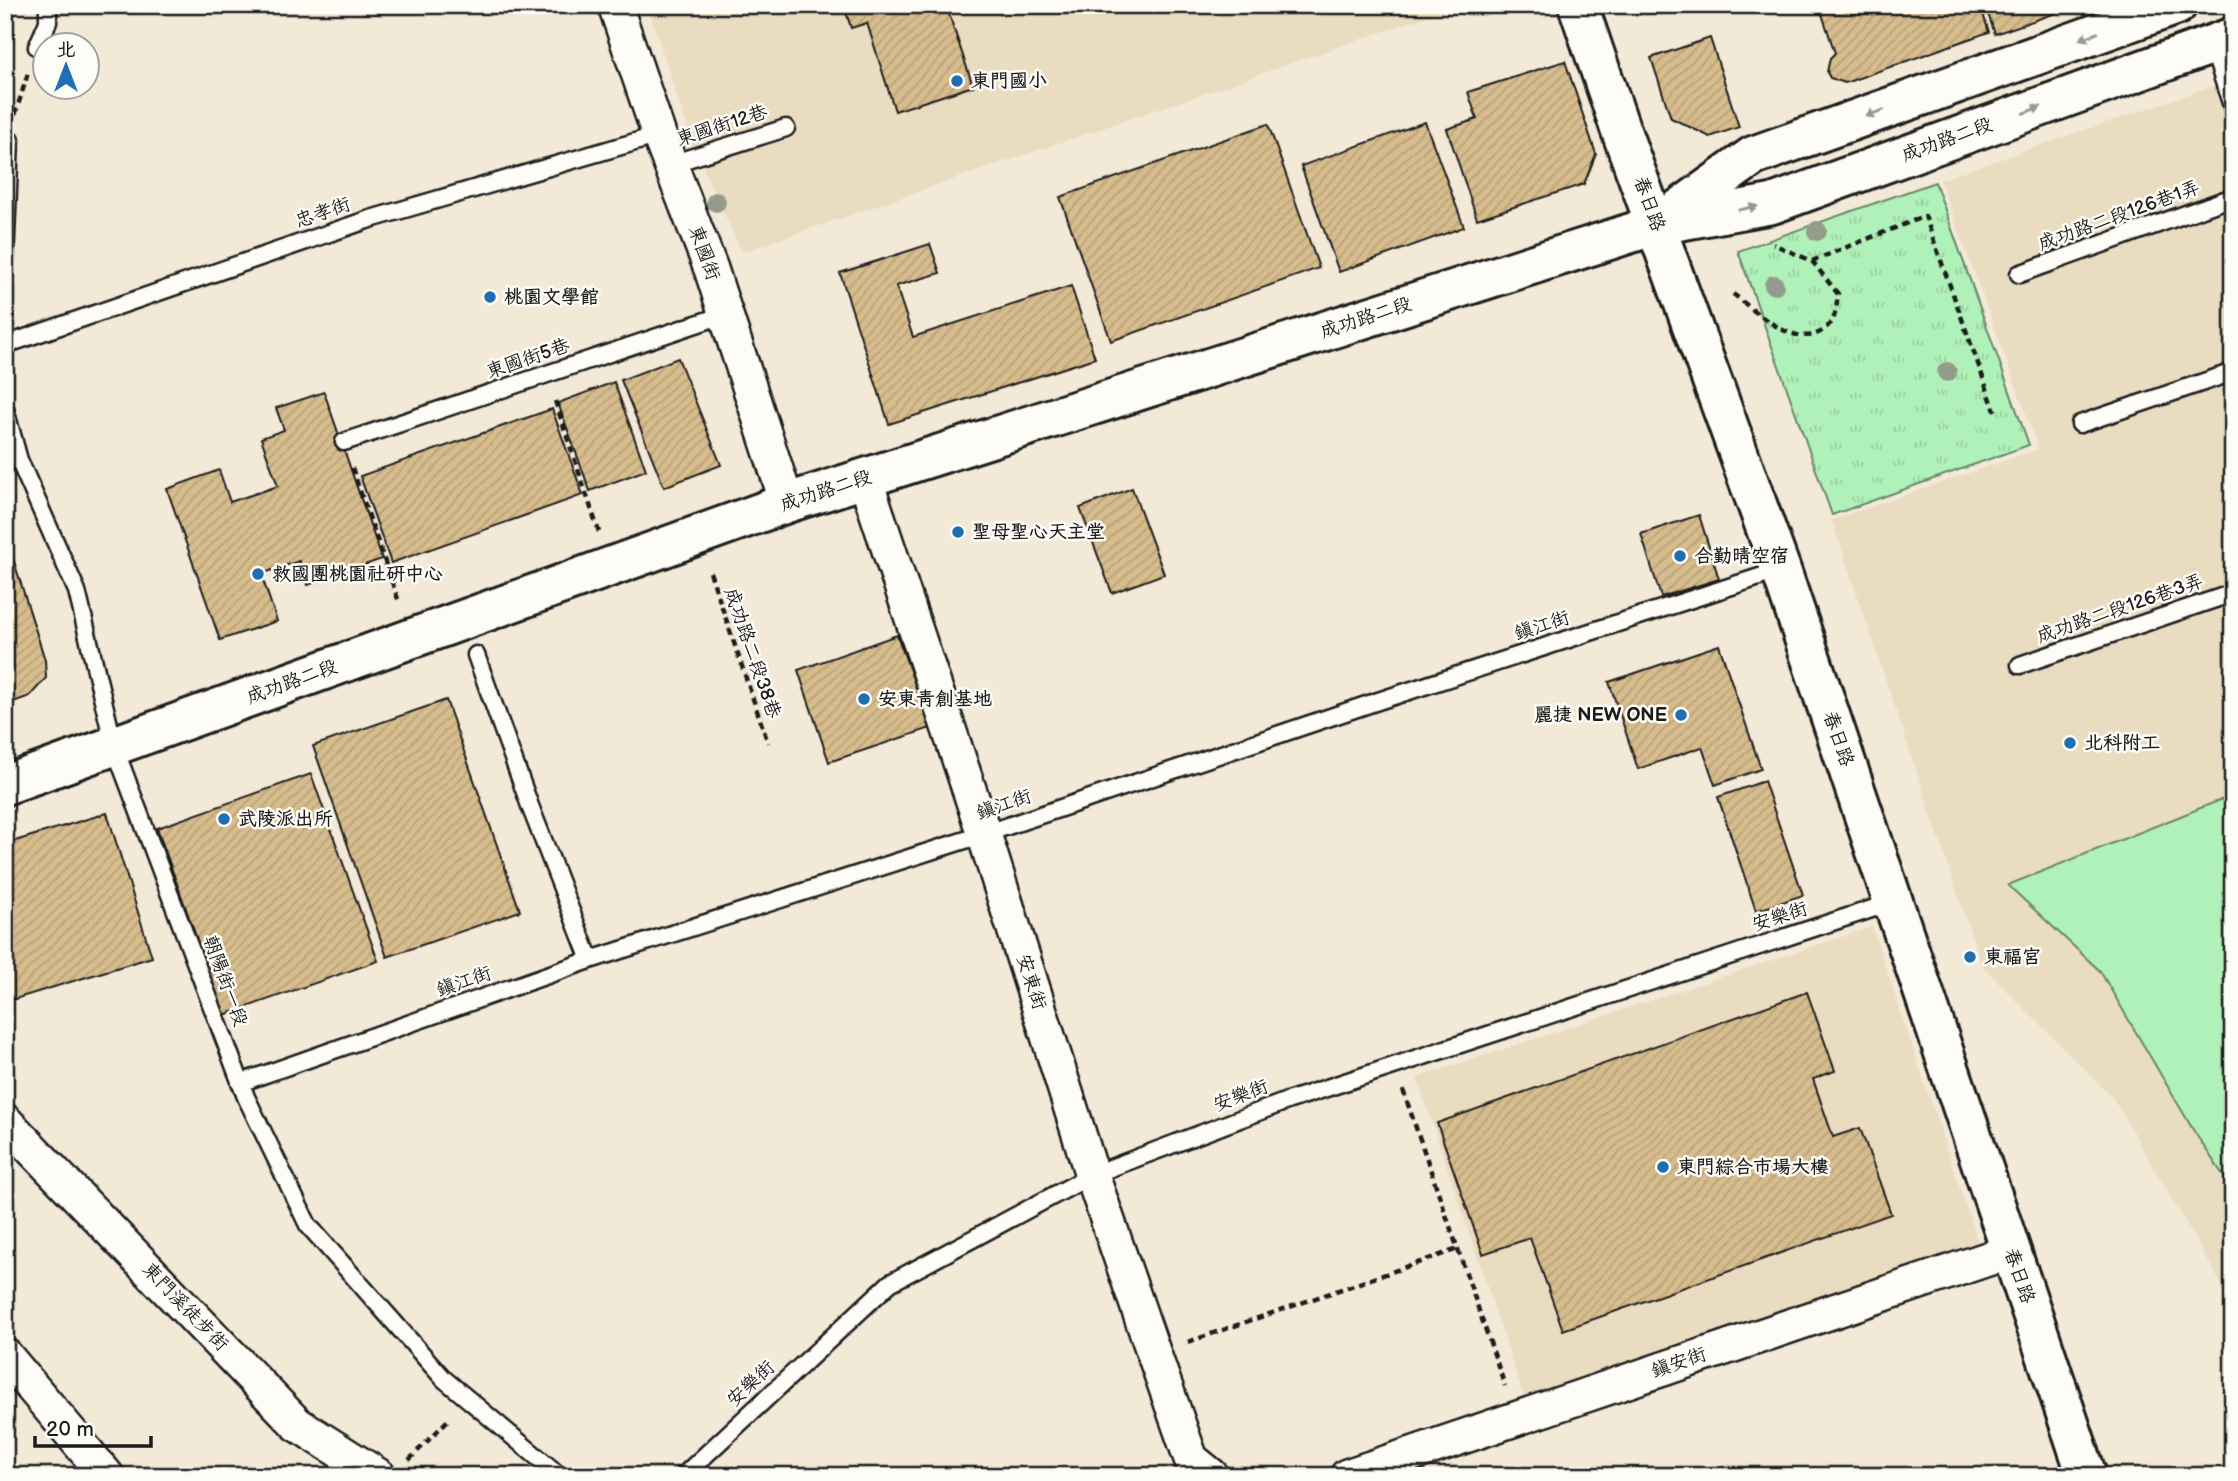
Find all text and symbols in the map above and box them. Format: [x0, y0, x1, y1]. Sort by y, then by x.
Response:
one-way arrow [2079, 31, 2100, 42]
north arrow [32, 32, 102, 102]
text: 北 [56, 39, 76, 62]
place label: 東門國小 [971, 70, 1047, 93]
marker: 東門國小 [949, 73, 965, 89]
street label: 東國街12巷 [673, 100, 771, 152]
one-way arrow [2021, 104, 2042, 115]
one-way arrow [1865, 108, 1886, 119]
street label: 成功路二段 [1898, 113, 1996, 167]
street label: 春日路 [1628, 173, 1670, 235]
street label: 成功路二段126巷1弄 [2035, 176, 2203, 256]
street label: 忠孝街 [292, 193, 354, 233]
one-way arrow [1737, 202, 1759, 213]
street label: 東國街 [683, 222, 725, 284]
place label: 桃園文學館 [504, 286, 599, 309]
marker: 桃園文學館 [482, 289, 498, 305]
street label: 成功路二段 [1317, 292, 1415, 344]
street label: 東國街5巷 [483, 334, 573, 384]
street label: 成功路二段 [777, 465, 875, 517]
place label: 聖母聖心天主堂 [972, 521, 1105, 544]
marker: 聖母聖心天主堂 [950, 524, 966, 540]
place label: 合勤晴空宿 [1694, 545, 1789, 568]
marker: 合勤晴空宿 [1672, 548, 1688, 564]
place label: 救國團桃園社研中心 [272, 563, 443, 586]
marker: 救國團桃園社研中心 [250, 566, 266, 582]
street label: 成功路二段126巷3弄 [2034, 570, 2206, 648]
street label: 成功路二段38巷 [719, 585, 785, 721]
street label: 鎮江街 [1511, 606, 1573, 646]
street label: 成功路二段 [243, 655, 341, 709]
place label: 安東青創基地 [878, 688, 992, 711]
marker: 安東青創基地 [856, 691, 872, 707]
place label: 麗捷 NEW ONE [1534, 704, 1667, 727]
marker: 麗捷 NEW ONE [1673, 707, 1689, 723]
street label: 春日路 [1818, 708, 1858, 770]
place label: 北科附工 [2084, 732, 2160, 755]
marker: 北科附工 [2062, 735, 2078, 751]
street label: 鎮江街 [973, 785, 1035, 825]
place label: 武陵派出所 [238, 808, 333, 831]
marker: 武陵派出所 [216, 811, 232, 827]
street label: 安樂街 [1749, 897, 1811, 937]
street label: 朝陽街一段 [198, 932, 252, 1030]
place label: 東福宮 [1984, 946, 2041, 969]
marker: 東福宮 [1962, 949, 1978, 965]
street label: 安東街 [1011, 951, 1051, 1013]
street label: 鎮江街 [433, 962, 495, 1002]
street label: 安樂街 [1210, 1075, 1272, 1117]
place label: 東門綜合市場大樓 [1677, 1156, 1829, 1179]
marker: 東門綜合市場大樓 [1655, 1159, 1671, 1175]
street label: 春日路 [1999, 1245, 2039, 1307]
street label: 東門溪徒步街 [137, 1258, 233, 1356]
street label: 鎮安街 [1648, 1343, 1710, 1383]
street label: 安樂街 [722, 1356, 780, 1412]
scale bar [35, 1404, 150, 1448]
text: 20 m [46, 1417, 94, 1442]

